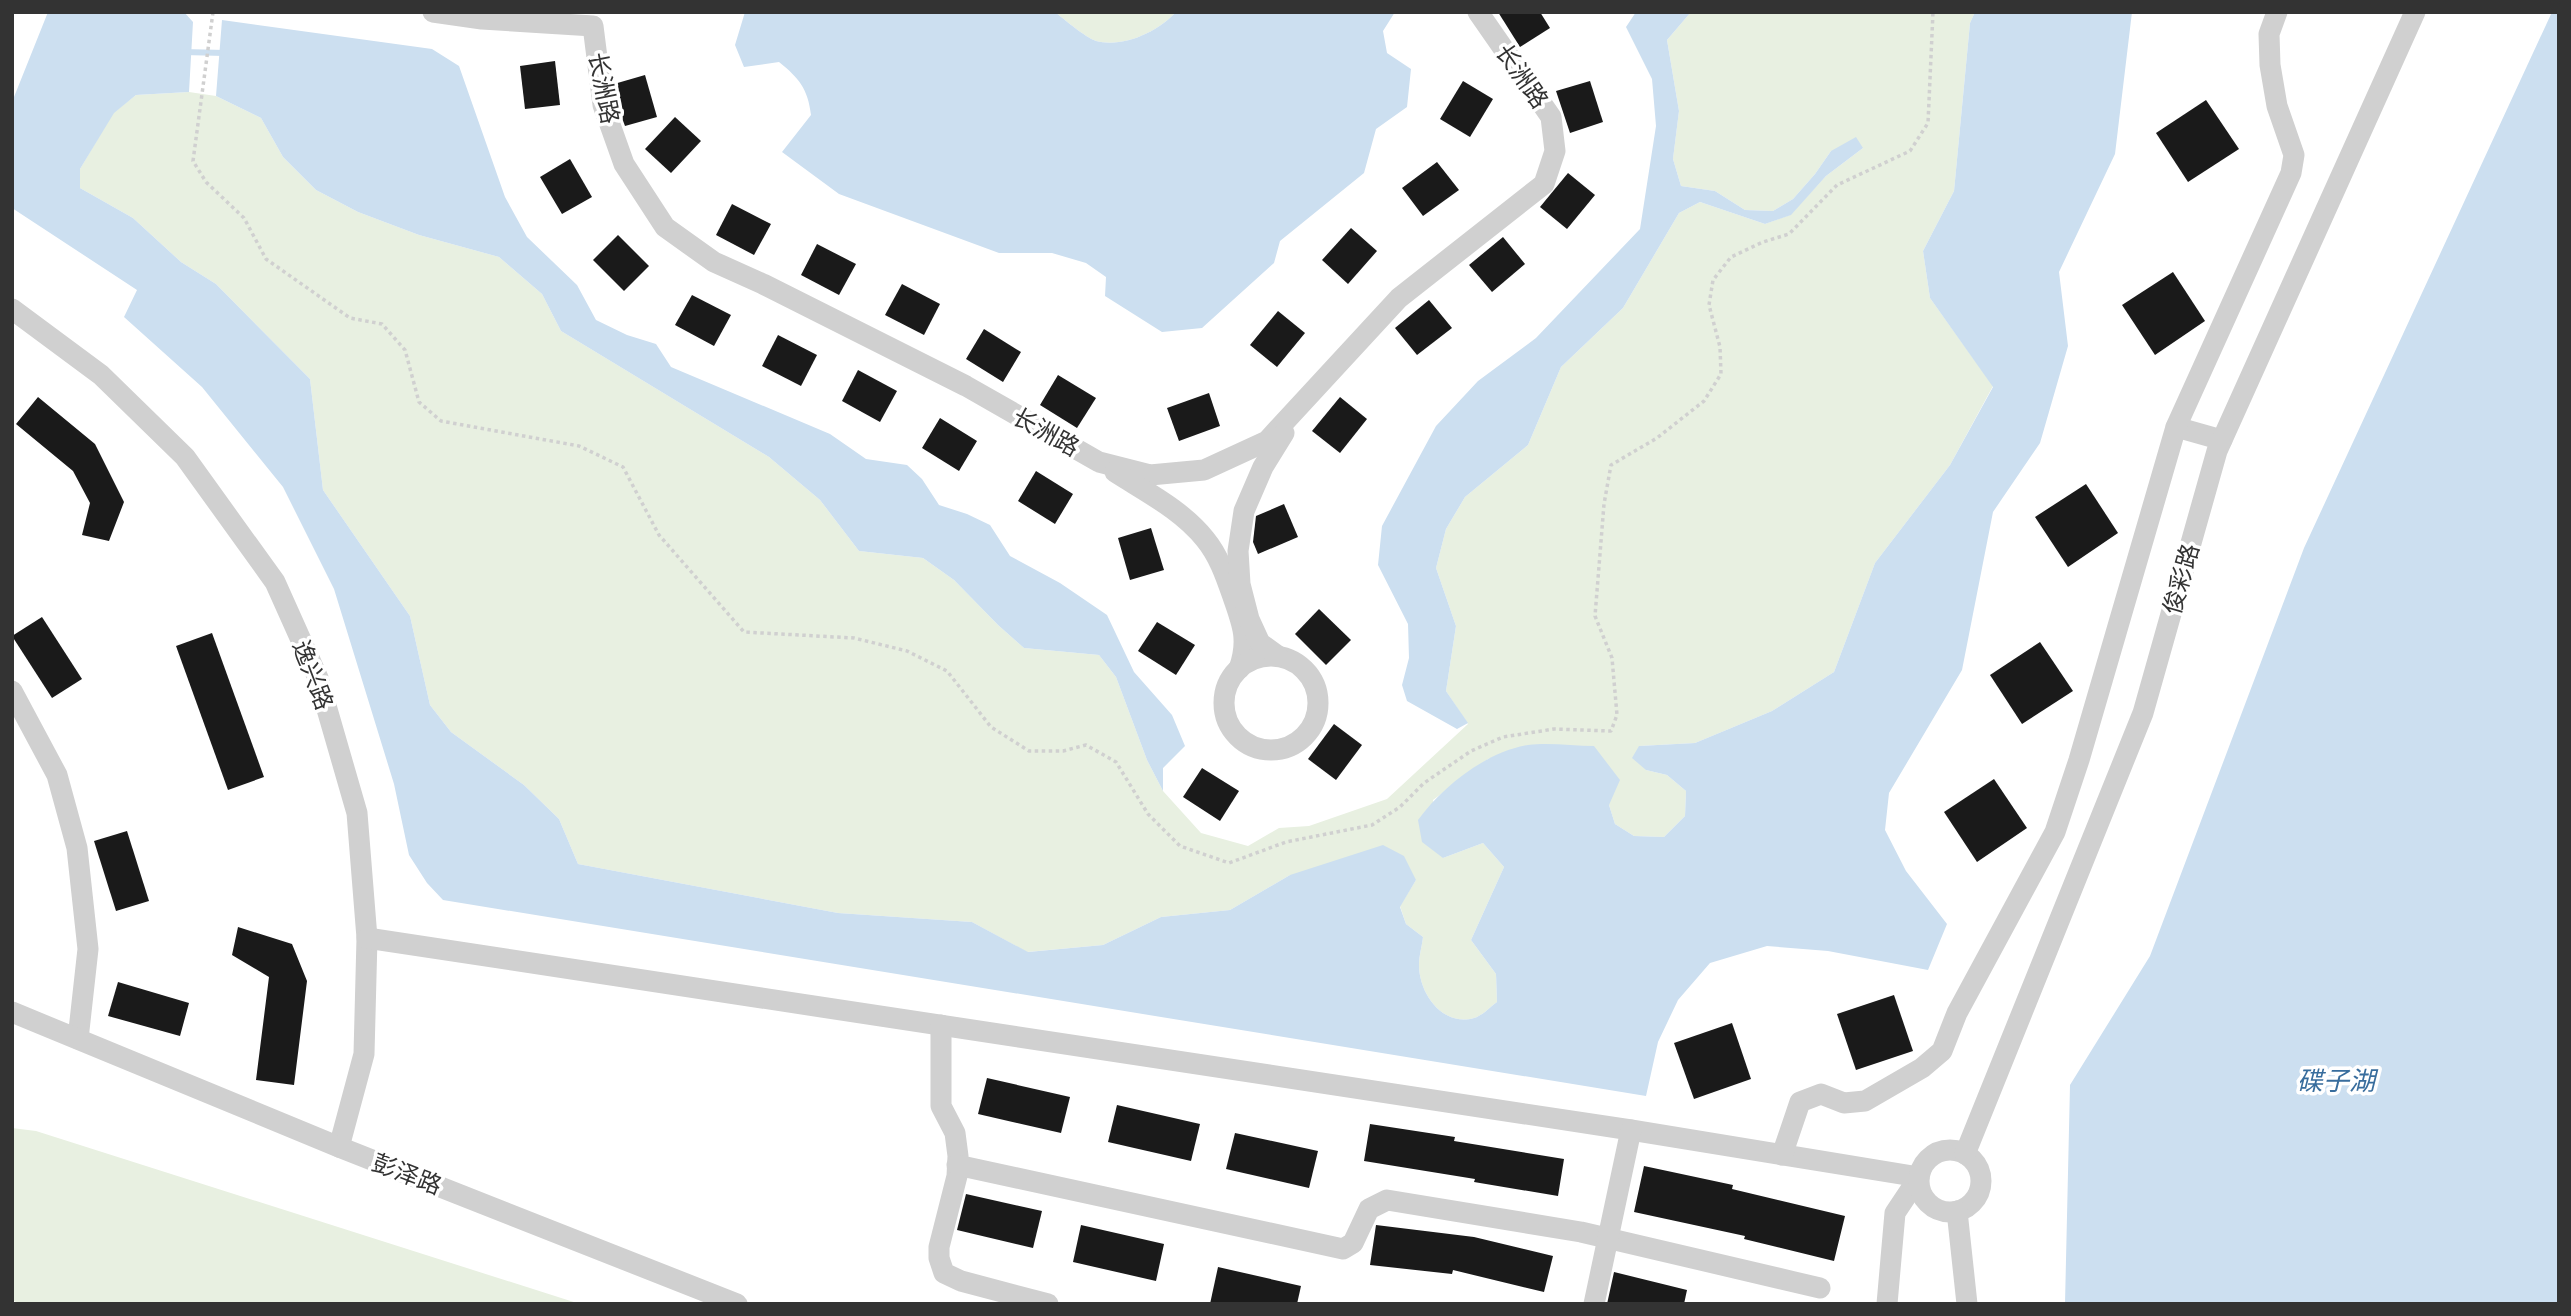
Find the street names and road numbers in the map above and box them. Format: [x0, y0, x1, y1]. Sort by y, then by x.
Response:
street label: 长洲路 [1490, 39, 1554, 113]
street label: 长洲路 [584, 50, 624, 126]
street label: 长洲路 [1008, 403, 1084, 461]
street label: 俊彩路 [2158, 541, 2204, 617]
street label: 逸兴路 [287, 637, 339, 713]
street label: 彭泽路 [369, 1148, 445, 1200]

